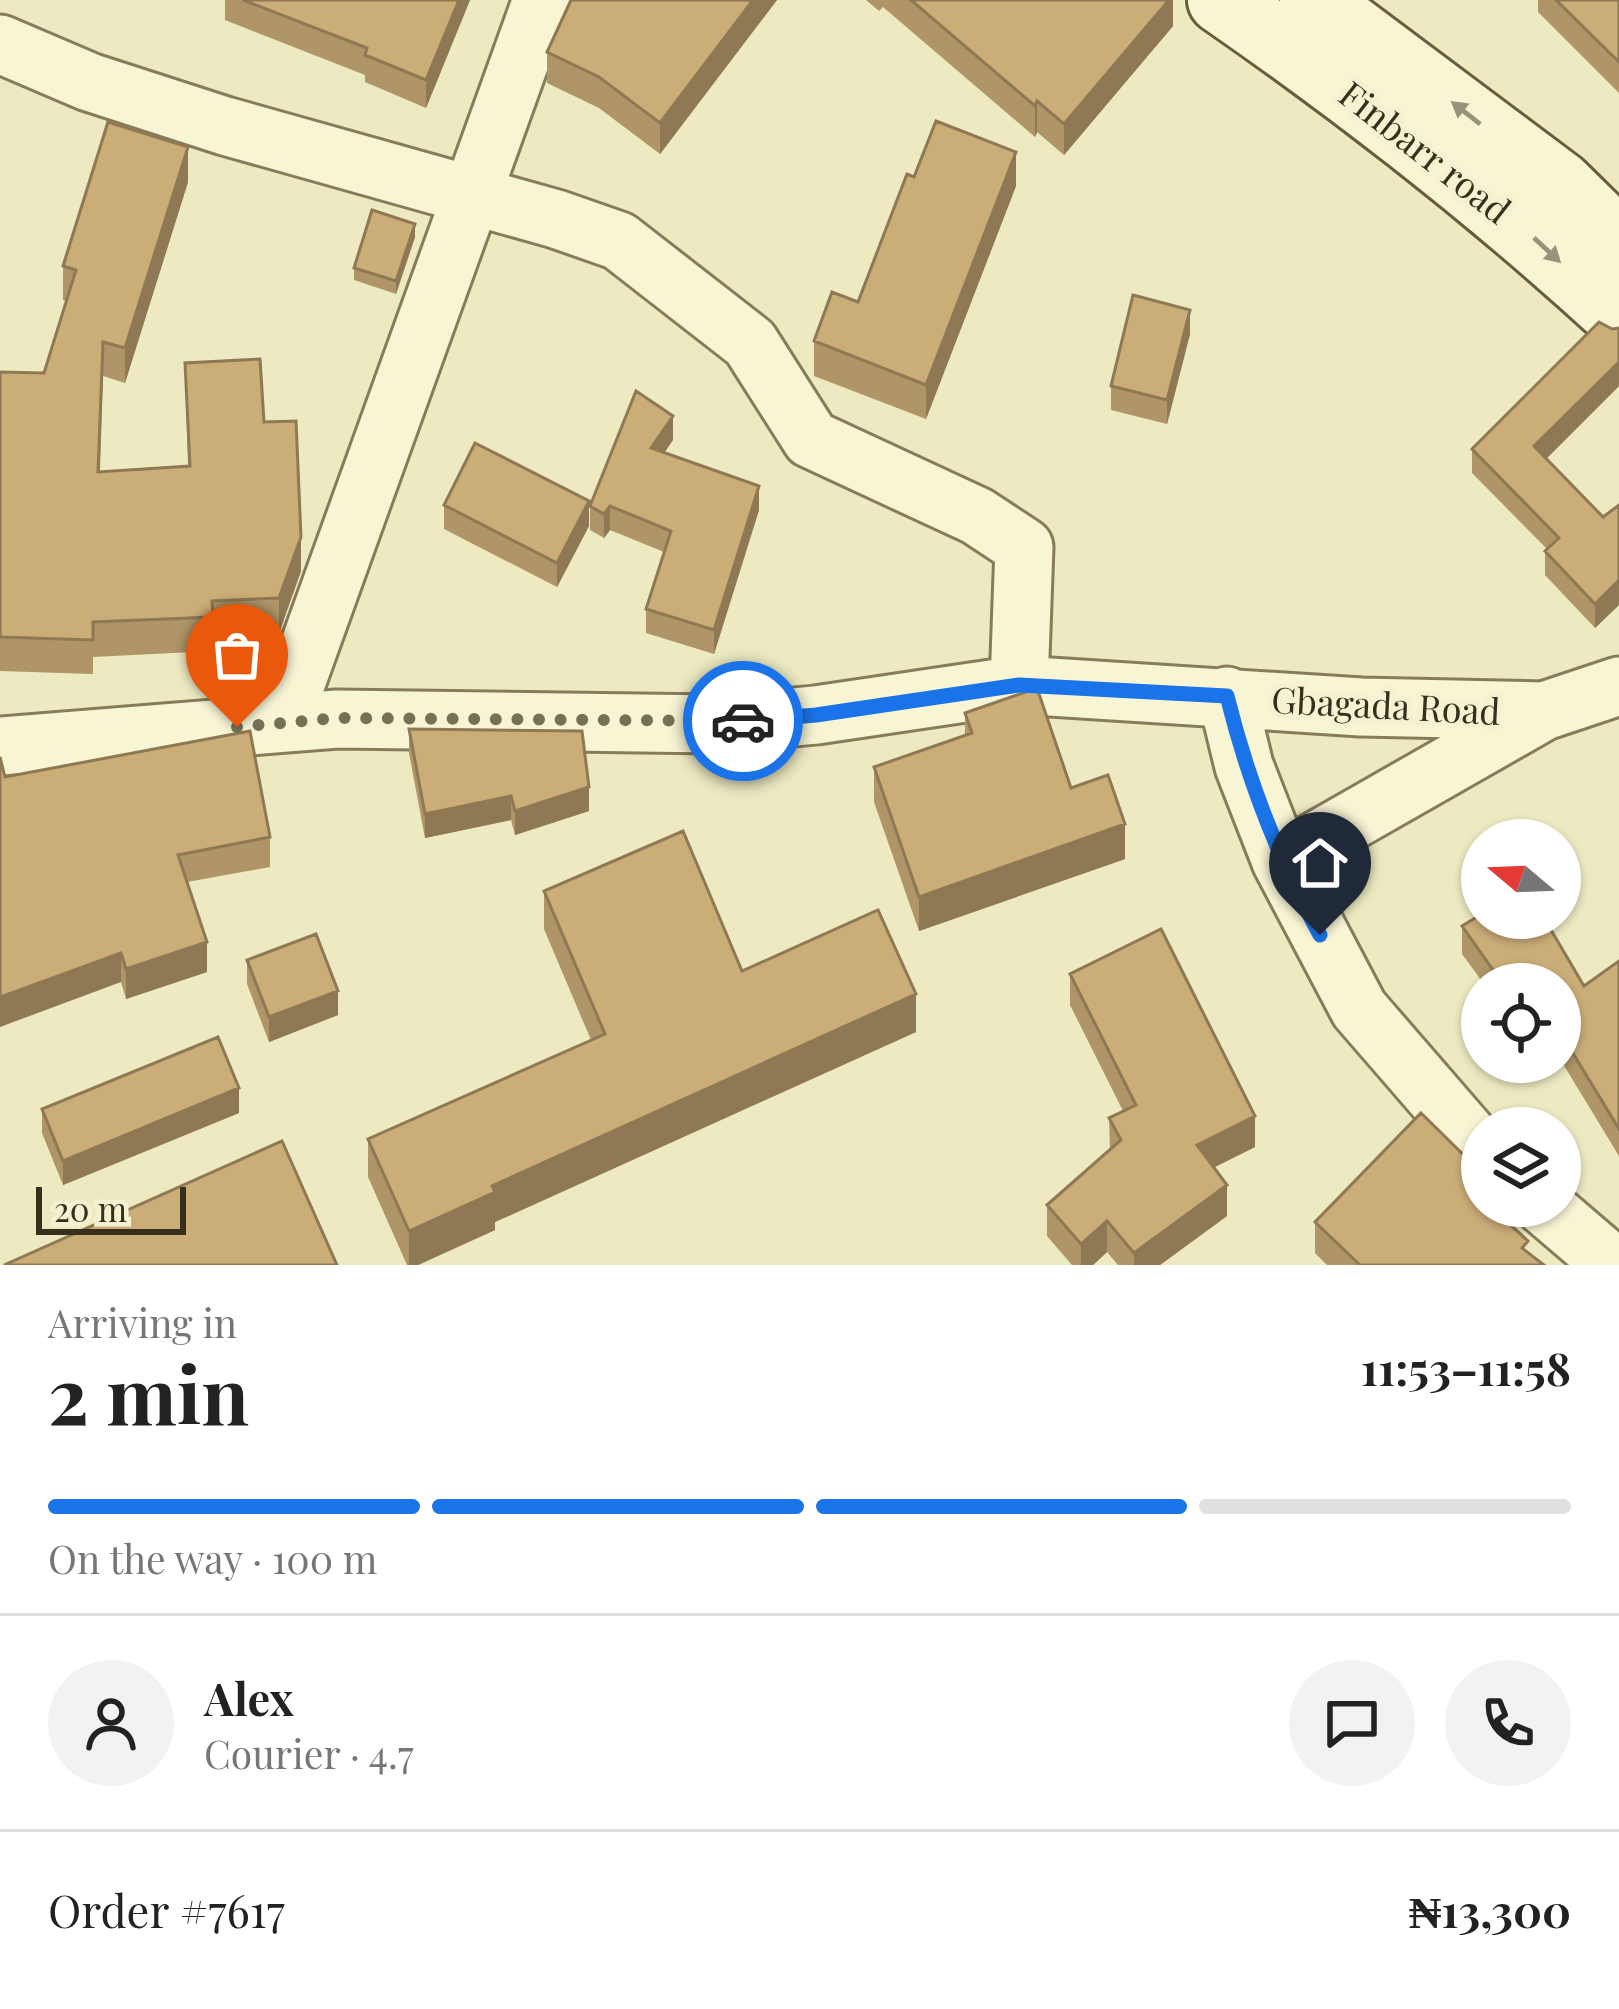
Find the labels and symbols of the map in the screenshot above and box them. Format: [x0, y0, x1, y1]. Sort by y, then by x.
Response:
street label: Finbarr road [1331, 69, 1522, 233]
one-way arrow [1451, 101, 1482, 126]
one-way arrow [1533, 236, 1562, 263]
pin [186, 604, 288, 727]
courier [683, 661, 803, 781]
street label: Gbagada Road [1270, 674, 1502, 734]
pin [1269, 812, 1371, 935]
north arrow [1461, 819, 1581, 939]
scale bar [36, 1181, 186, 1234]

